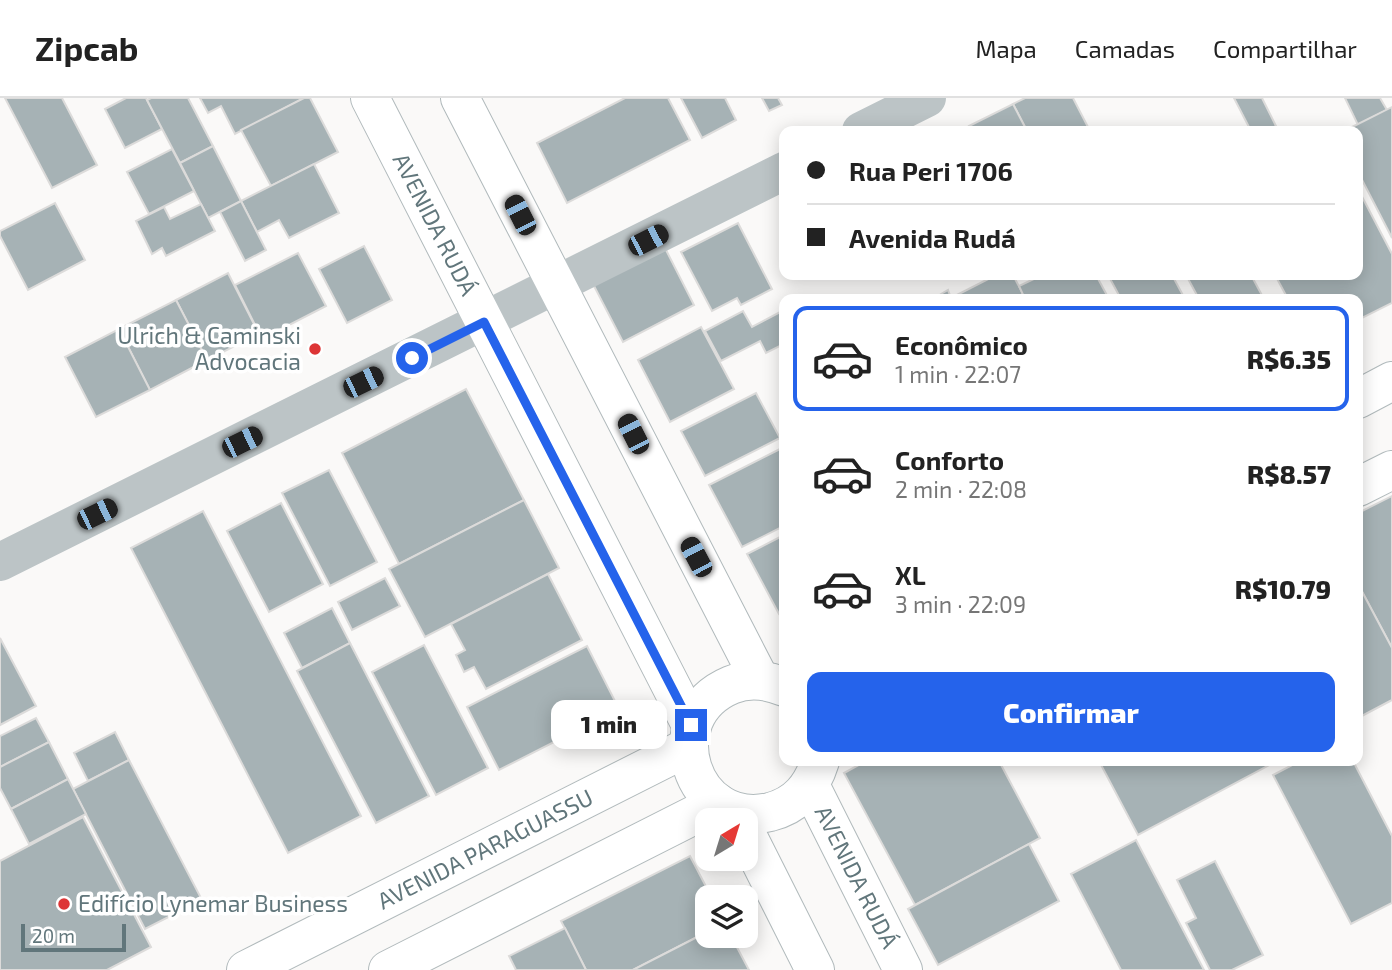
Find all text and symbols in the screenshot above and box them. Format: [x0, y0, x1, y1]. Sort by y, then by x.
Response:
text: Zipcab [35, 28, 138, 68]
text: Mapa [975, 34, 1037, 63]
text: Camadas [1075, 34, 1175, 63]
text: Compartilhar [1213, 34, 1357, 63]
street label: AVENIDA RUDÁ [388, 148, 484, 300]
text: Rua Peri 1706 [849, 155, 1013, 186]
car [502, 192, 539, 238]
car [625, 221, 672, 259]
text: Avenida Rudá [849, 222, 1016, 253]
place label: Ulrich & Caminski Advocacia [117, 321, 301, 375]
icon: car [811, 327, 874, 390]
text: Econômico [895, 329, 1028, 360]
marker: Ulrich & Caminski Advocacia [307, 341, 323, 357]
route start [396, 342, 428, 374]
text: R$6.35 [1247, 343, 1331, 374]
text: 1 min · 22:07 [895, 360, 1021, 388]
car [340, 363, 387, 401]
car [615, 411, 652, 457]
car [219, 423, 266, 461]
icon: car [811, 442, 874, 505]
text: Conforto [895, 444, 1004, 475]
text: R$8.57 [1247, 458, 1331, 489]
text: 2 min · 22:08 [895, 475, 1027, 503]
car [74, 495, 121, 533]
car [677, 534, 716, 580]
icon: car [811, 557, 874, 620]
text: XL [895, 559, 926, 590]
text: R$10.79 [1235, 573, 1331, 604]
text: 3 min · 22:09 [895, 590, 1026, 618]
button: Confirmar [807, 672, 1335, 752]
callout: 1 min [551, 700, 666, 750]
route end [675, 709, 707, 741]
text: 1 min [581, 710, 637, 738]
street label: AVENIDA PARAGUASSU [373, 782, 597, 914]
street label: AVENIDA RUDÁ [810, 801, 905, 953]
north arrow [695, 808, 758, 872]
map controls [695, 808, 758, 948]
button: layers [695, 885, 758, 948]
place label: Edifício Lynemar Business [78, 889, 348, 917]
marker: Edifício Lynemar Business [56, 896, 72, 912]
scale bar [21, 921, 126, 953]
text: 20 m [32, 924, 75, 947]

